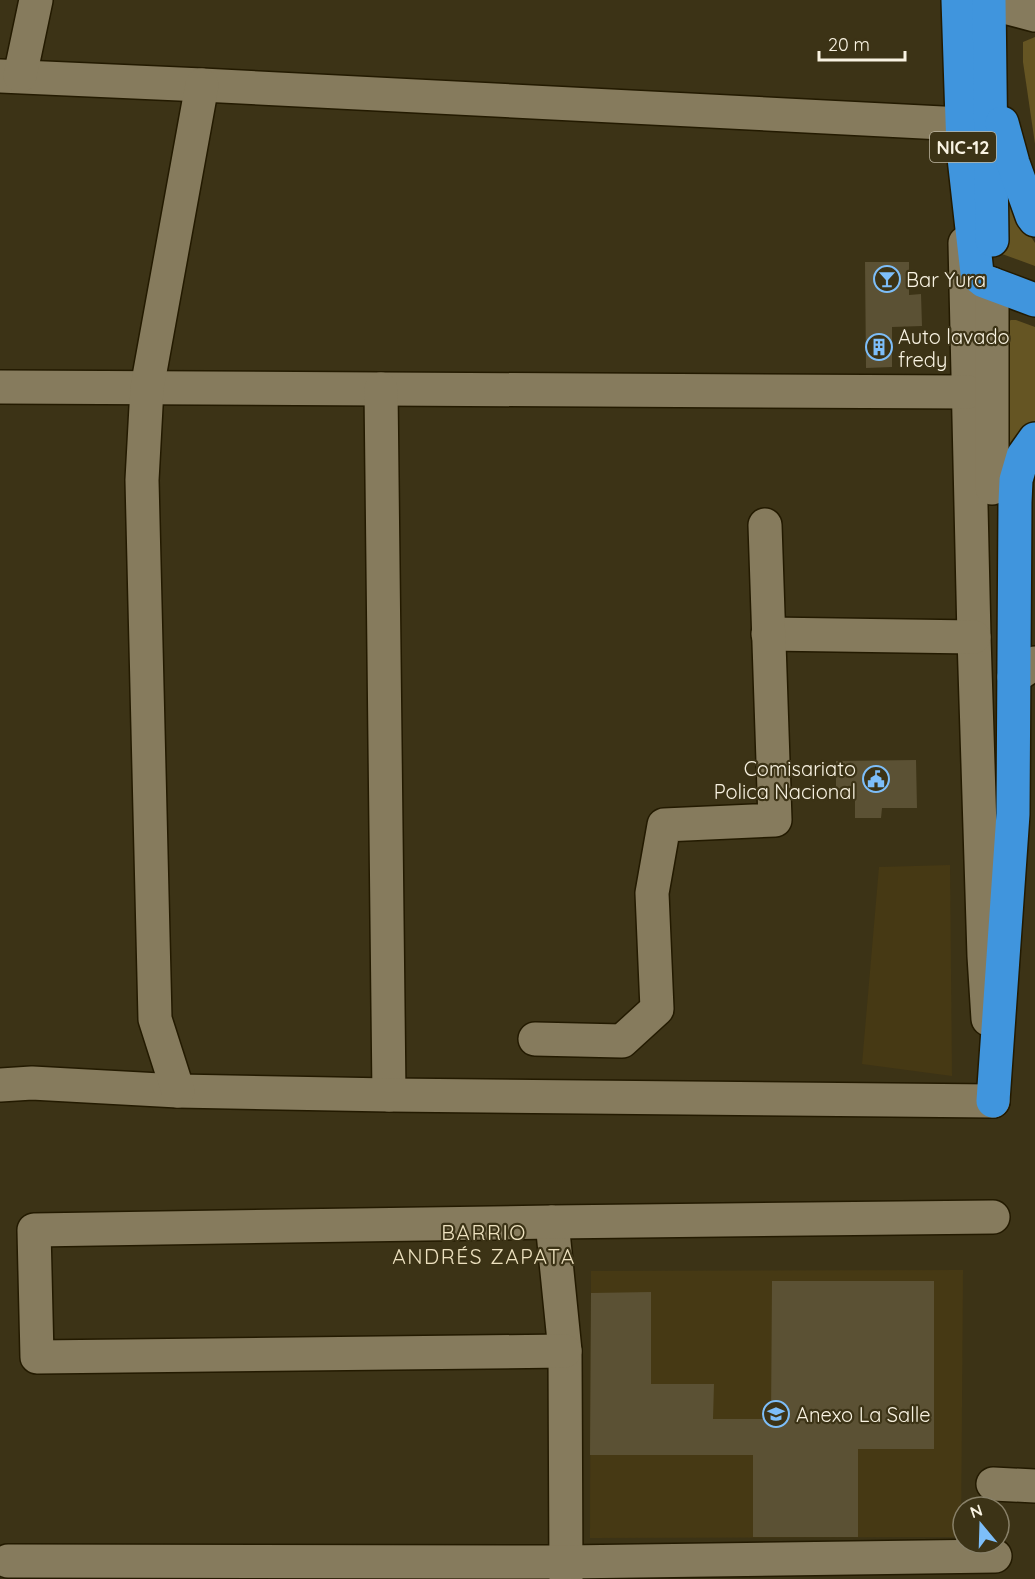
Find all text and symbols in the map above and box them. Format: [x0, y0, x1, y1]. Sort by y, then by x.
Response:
scale bar [819, 24, 904, 62]
text: 20 m [828, 33, 870, 56]
road number: NIC-12 [930, 132, 996, 162]
bar icon: Bar Yura [872, 264, 902, 294]
place label: Bar Yura [906, 267, 986, 292]
place label: Auto lavado fredy [898, 324, 1010, 372]
building icon: Auto lavado fredy [864, 332, 894, 362]
place label: Comisariato Polica Nacional [714, 756, 856, 804]
public building icon: Comisariato Polica Nacional [861, 764, 891, 794]
district label: BARRIO ANDRÉS ZAPATA [392, 1219, 576, 1269]
school or university icon: Anexo La Salle [761, 1399, 791, 1429]
place label: Anexo La Salle [796, 1402, 931, 1427]
north arrow [951, 1495, 1011, 1555]
text: N [967, 1499, 985, 1522]

